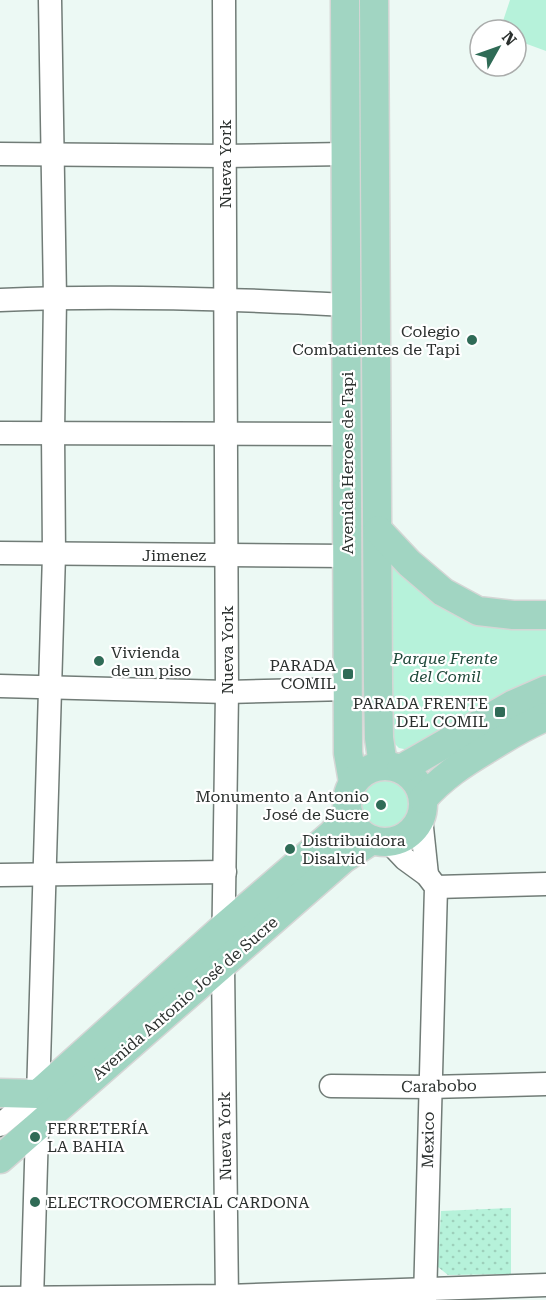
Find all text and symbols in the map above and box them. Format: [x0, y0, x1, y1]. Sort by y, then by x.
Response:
north arrow [468, 18, 528, 78]
text: N [498, 28, 520, 50]
street label: Nueva York [216, 119, 235, 209]
place label: Colegio Combatientes de Tapi [292, 322, 460, 359]
marker: Colegio Combatientes de Tapi [465, 333, 479, 347]
street label: Avenida Heroes de Tapi [338, 372, 357, 554]
street label: Jimenez [142, 546, 207, 565]
street label: Nueva York [218, 605, 237, 695]
place label: Vivienda de un piso [111, 643, 192, 680]
park label: Parque Frente del Comil [391, 649, 498, 686]
marker: Vivienda de un piso [92, 654, 106, 668]
place label: PARADA COMIL [270, 656, 337, 693]
marker: PARADA COMIL [341, 667, 355, 681]
place label: PARADA FRENTE DEL COMIL [353, 694, 488, 731]
marker: PARADA FRENTE DEL COMIL [493, 705, 507, 719]
place label: Monumento a Antonio José de Sucre [195, 787, 369, 824]
marker: Monumento a Antonio José de Sucre [374, 798, 388, 812]
place label: Distribuidora Disalvid [302, 831, 406, 868]
marker: Distribuidora Disalvid [283, 842, 297, 856]
street label: Avenida Antonio José de Sucre [88, 912, 282, 1084]
street label: Carabobo [401, 1076, 477, 1096]
street label: Nueva York [215, 1091, 235, 1181]
street label: Mexico [418, 1111, 438, 1169]
place label: FERRETERÍA LA BAHIA [47, 1119, 149, 1156]
marker: FERRETERÍA LA BAHIA [28, 1130, 42, 1144]
place label: ELECTROCOMERCIAL CARDONA [47, 1193, 310, 1212]
marker: ELECTROCOMERCIAL CARDONA [28, 1195, 42, 1209]

